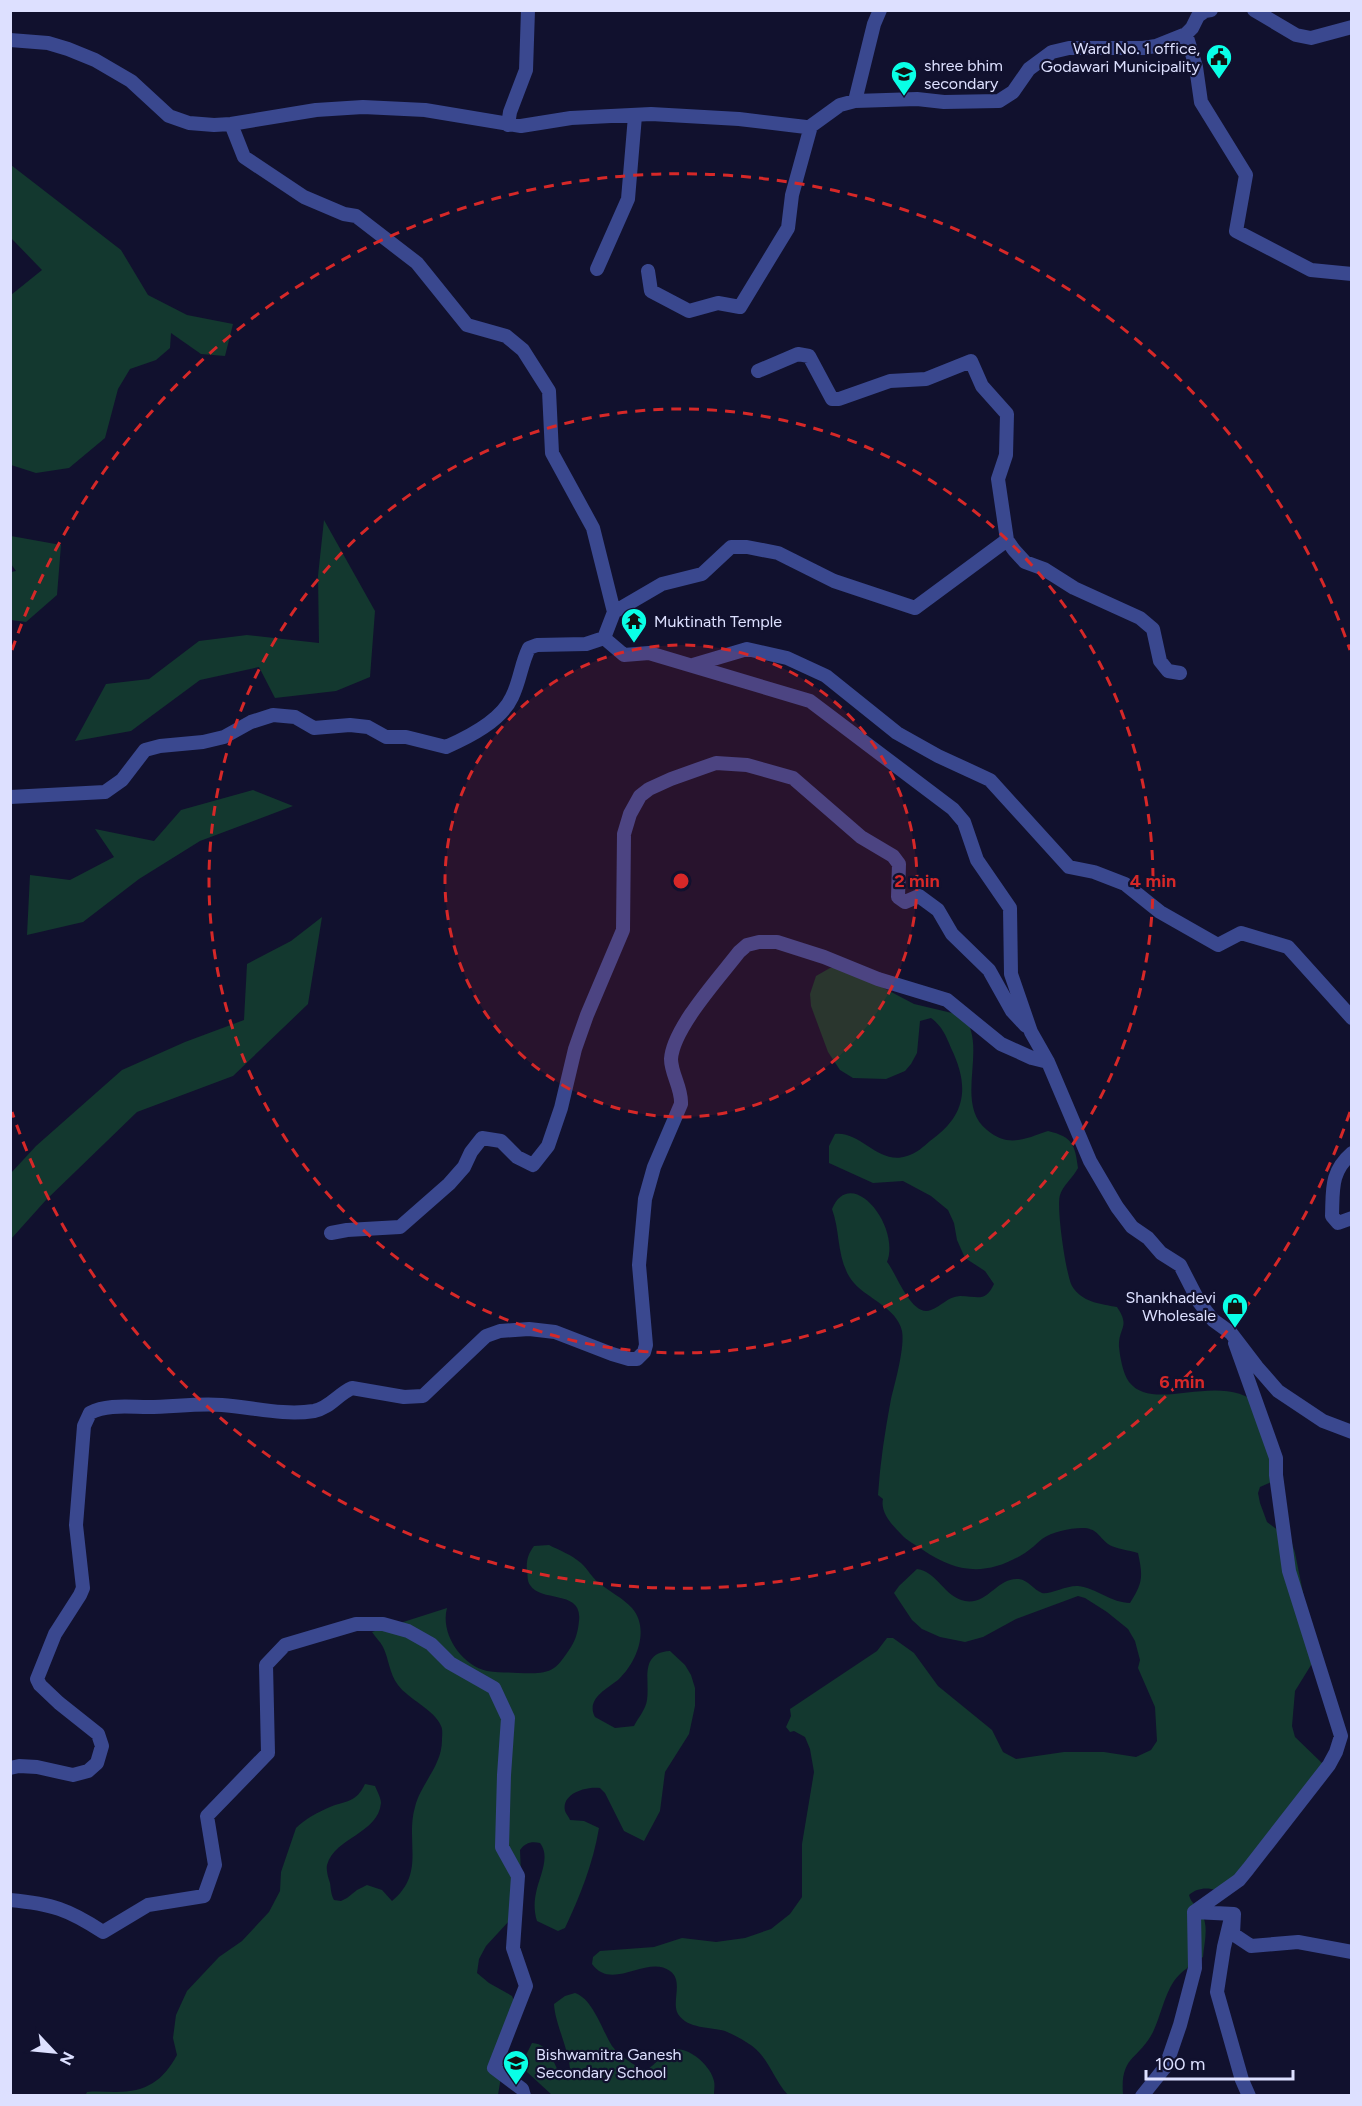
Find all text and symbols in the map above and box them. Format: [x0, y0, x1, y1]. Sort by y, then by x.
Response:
place label: Ward No. 1 office, Godawari Municipality [1041, 39, 1201, 76]
public building icon: Ward No. 1 office, Godawari Municipality [1204, 42, 1234, 80]
place label: shree bhim secondary [924, 56, 1003, 93]
school or university icon: shree bhim secondary [889, 59, 919, 97]
temple icon: Muktinath Temple [619, 606, 649, 644]
place label: Muktinath Temple [654, 612, 782, 631]
text: 2 min [894, 870, 940, 892]
text: 4 min [1130, 870, 1176, 892]
centre of rings [671, 871, 691, 891]
place label: Shankhadevi Wholesale [1125, 1288, 1216, 1325]
shop icon: Shankhadevi Wholesale [1220, 1291, 1250, 1329]
text: 6 min [1159, 1371, 1205, 1393]
north arrow [24, 2022, 84, 2082]
scale bar [1146, 2043, 1293, 2081]
place label: Bishwamitra Ganesh Secondary School [536, 2045, 682, 2082]
school or university icon: Bishwamitra Ganesh Secondary School [501, 2048, 531, 2086]
text: N [56, 2049, 78, 2068]
text: 100 m [1155, 2053, 1205, 2075]

